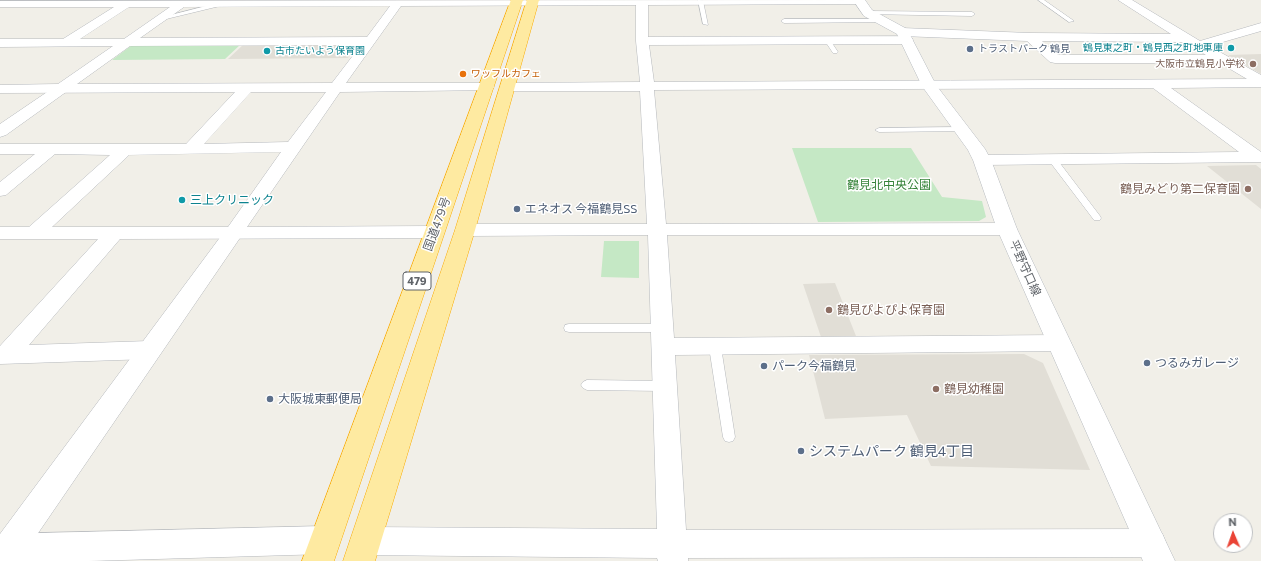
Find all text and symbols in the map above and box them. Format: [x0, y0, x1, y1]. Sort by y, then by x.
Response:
place label: 鶴見東之町・鶴見西之町地車庫 [1083, 42, 1223, 54]
place label: トラストパーク 鶴見 [978, 43, 1070, 55]
marker: 鶴見東之町・鶴見西之町地車庫 [1226, 43, 1236, 53]
marker: トラストパーク 鶴見 [965, 44, 975, 54]
place label: 古市たいよう保育園 [275, 45, 365, 57]
marker: 古市たいよう保育園 [262, 46, 272, 56]
place label: 大阪市立鶴見小学校 [1155, 58, 1245, 70]
marker: 大阪市立鶴見小学校 [1248, 59, 1258, 69]
place label: ワッフルカフェ [471, 68, 541, 80]
marker: ワッフルカフェ [458, 69, 468, 79]
park label: 鶴見北中央公園 [847, 178, 931, 192]
place label: 鶴見みどり第二保育園 [1120, 182, 1240, 196]
marker: 鶴見みどり第二保育園 [1243, 184, 1253, 194]
place label: 三上クリニック [190, 193, 274, 207]
marker: 三上クリニック [177, 195, 187, 205]
street label: 国道479号 [421, 195, 453, 253]
place label: エネオス 今福鶴見SS [525, 202, 637, 216]
marker: エネオス 今福鶴見SS [512, 204, 522, 214]
street label: 平野守口線 [1006, 238, 1044, 298]
road number: 479 [403, 272, 431, 290]
place label: 鶴見ぴよぴよ保育園 [837, 303, 945, 317]
marker: 鶴見ぴよぴよ保育園 [824, 305, 834, 315]
place label: つるみガレージ [1155, 356, 1239, 370]
marker: つるみガレージ [1142, 358, 1152, 368]
place label: パーク今福鶴見 [772, 359, 856, 373]
marker: パーク今福鶴見 [759, 361, 769, 371]
place label: 鶴見幼稚園 [944, 382, 1004, 396]
marker: 鶴見幼稚園 [931, 384, 941, 394]
place label: 大阪城東郵便局 [278, 392, 362, 406]
marker: 大阪城東郵便局 [265, 394, 275, 404]
place label: システムパーク 鶴見4丁目 [809, 443, 974, 459]
marker: システムパーク 鶴見4丁目 [796, 446, 806, 456]
north arrow [1213, 513, 1253, 553]
text: N [1228, 515, 1237, 528]

